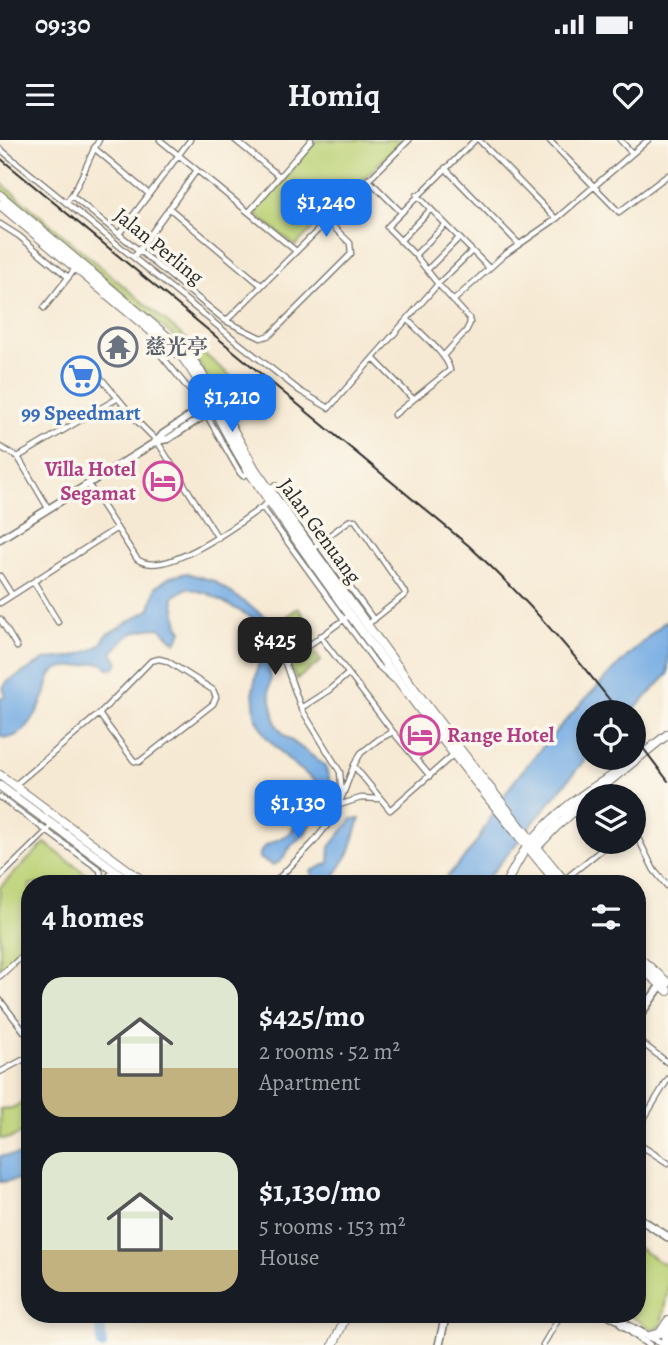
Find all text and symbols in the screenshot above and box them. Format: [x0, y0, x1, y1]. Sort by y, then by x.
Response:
text: 09:30 [35, 7, 91, 42]
text: Homiq [288, 73, 380, 117]
icon: menu [21, 76, 59, 114]
icon: heart [609, 76, 647, 114]
pin: $1,240 [269, 180, 383, 239]
text: $1,240 [297, 186, 355, 217]
street label: Jalan Perling [108, 201, 210, 291]
temple icon: 慈光亭 [97, 326, 139, 368]
place label: 慈光亭 [145, 333, 208, 361]
supermarket icon: 99 Speedmart [60, 355, 102, 397]
pin: $1,210 [175, 374, 289, 434]
text: $1,210 [204, 381, 260, 412]
place label: 99 Speedmart [21, 399, 141, 427]
place label: Villa Hotel Segamat [44, 455, 136, 507]
hotel icon: Villa Hotel Segamat [142, 460, 184, 502]
street label: Jalan Genuang [272, 472, 368, 590]
pin: $425 [234, 617, 316, 677]
text: $425 [254, 624, 296, 655]
map controls [576, 700, 646, 854]
button: locate [576, 700, 646, 770]
hotel icon: Range Hotel [399, 714, 441, 756]
place label: Range Hotel [447, 721, 555, 749]
pin: $1,130 [241, 780, 355, 840]
button: layers [576, 784, 646, 854]
text: $1,130 [271, 787, 325, 818]
text: 4 homes [42, 897, 144, 937]
icon: filters [587, 898, 625, 936]
text: $425/mo [259, 996, 365, 1036]
icon: home [98, 1005, 182, 1089]
text: 2 rooms · 52 m² [259, 1036, 400, 1067]
text: Apartment [259, 1067, 361, 1098]
text: $1,130/mo [259, 1171, 381, 1211]
icon: home [98, 1180, 182, 1264]
text: 5 rooms · 153 m² [259, 1211, 406, 1242]
text: House [259, 1242, 319, 1273]

